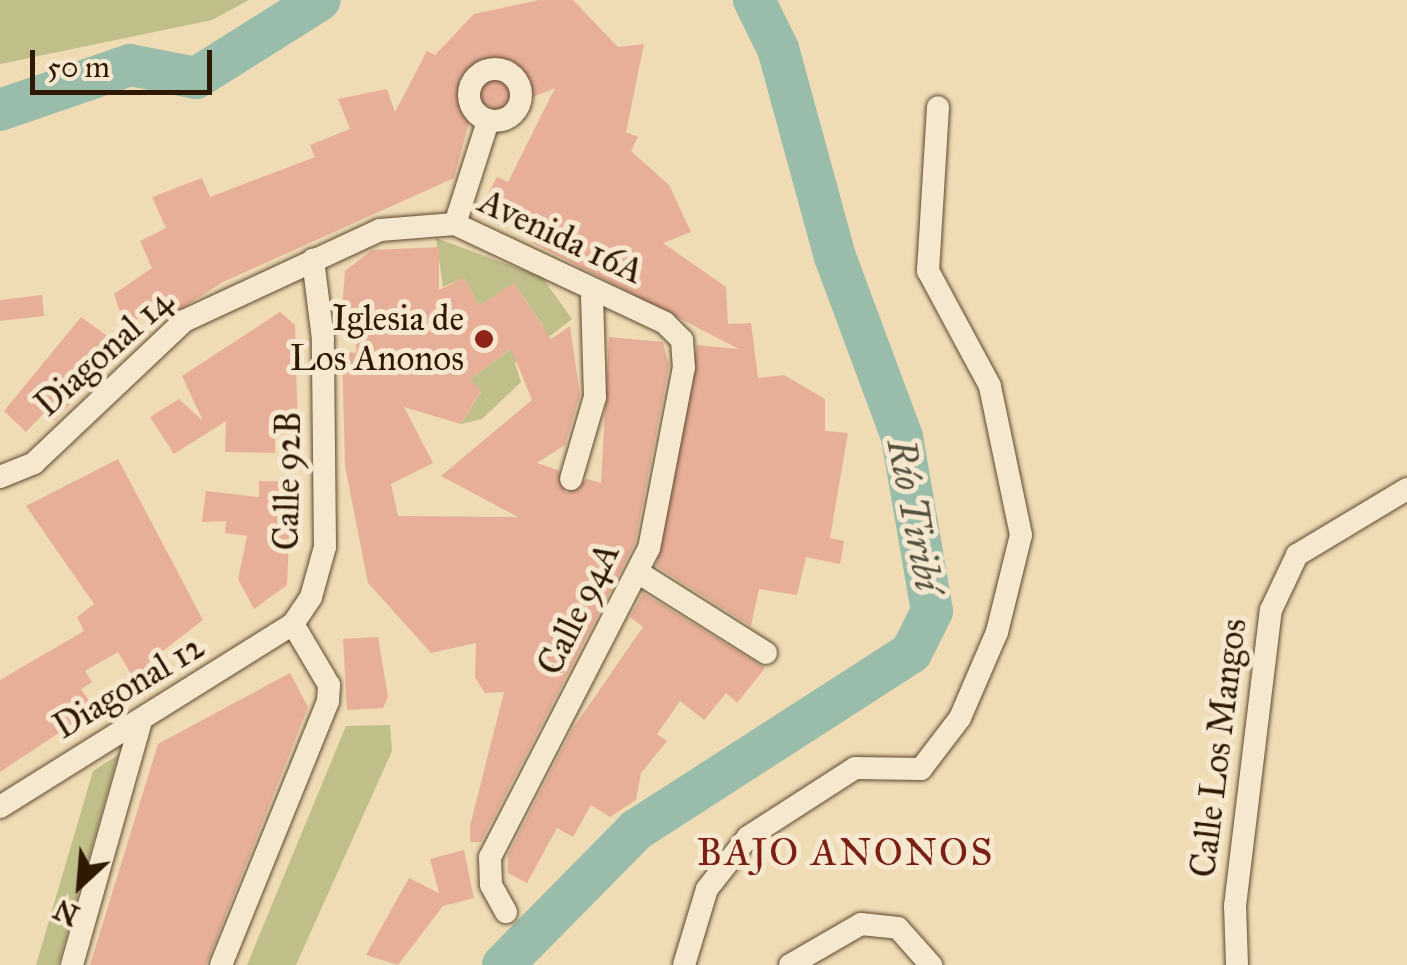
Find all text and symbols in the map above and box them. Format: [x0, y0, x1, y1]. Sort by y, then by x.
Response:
scale bar [35, 30, 218, 92]
text: 50 m [47, 49, 110, 85]
street label: Avenida 16A [472, 181, 650, 293]
street label: Diagonal 14 [27, 280, 181, 426]
place label: Iglesia de Los Anonos [290, 298, 464, 380]
marker: Iglesia de Los Anonos [473, 328, 495, 350]
street label: Calle 92B [266, 411, 310, 551]
water label: Río Tiribí [877, 435, 951, 595]
street label: Calle 94A [529, 536, 629, 682]
street label: Calle Los Mangos [1182, 616, 1256, 880]
street label: Diagonal 12 [46, 626, 212, 748]
district label: BAJO ANONOS [697, 830, 995, 876]
north arrow [30, 835, 130, 935]
text: N [48, 891, 85, 933]

